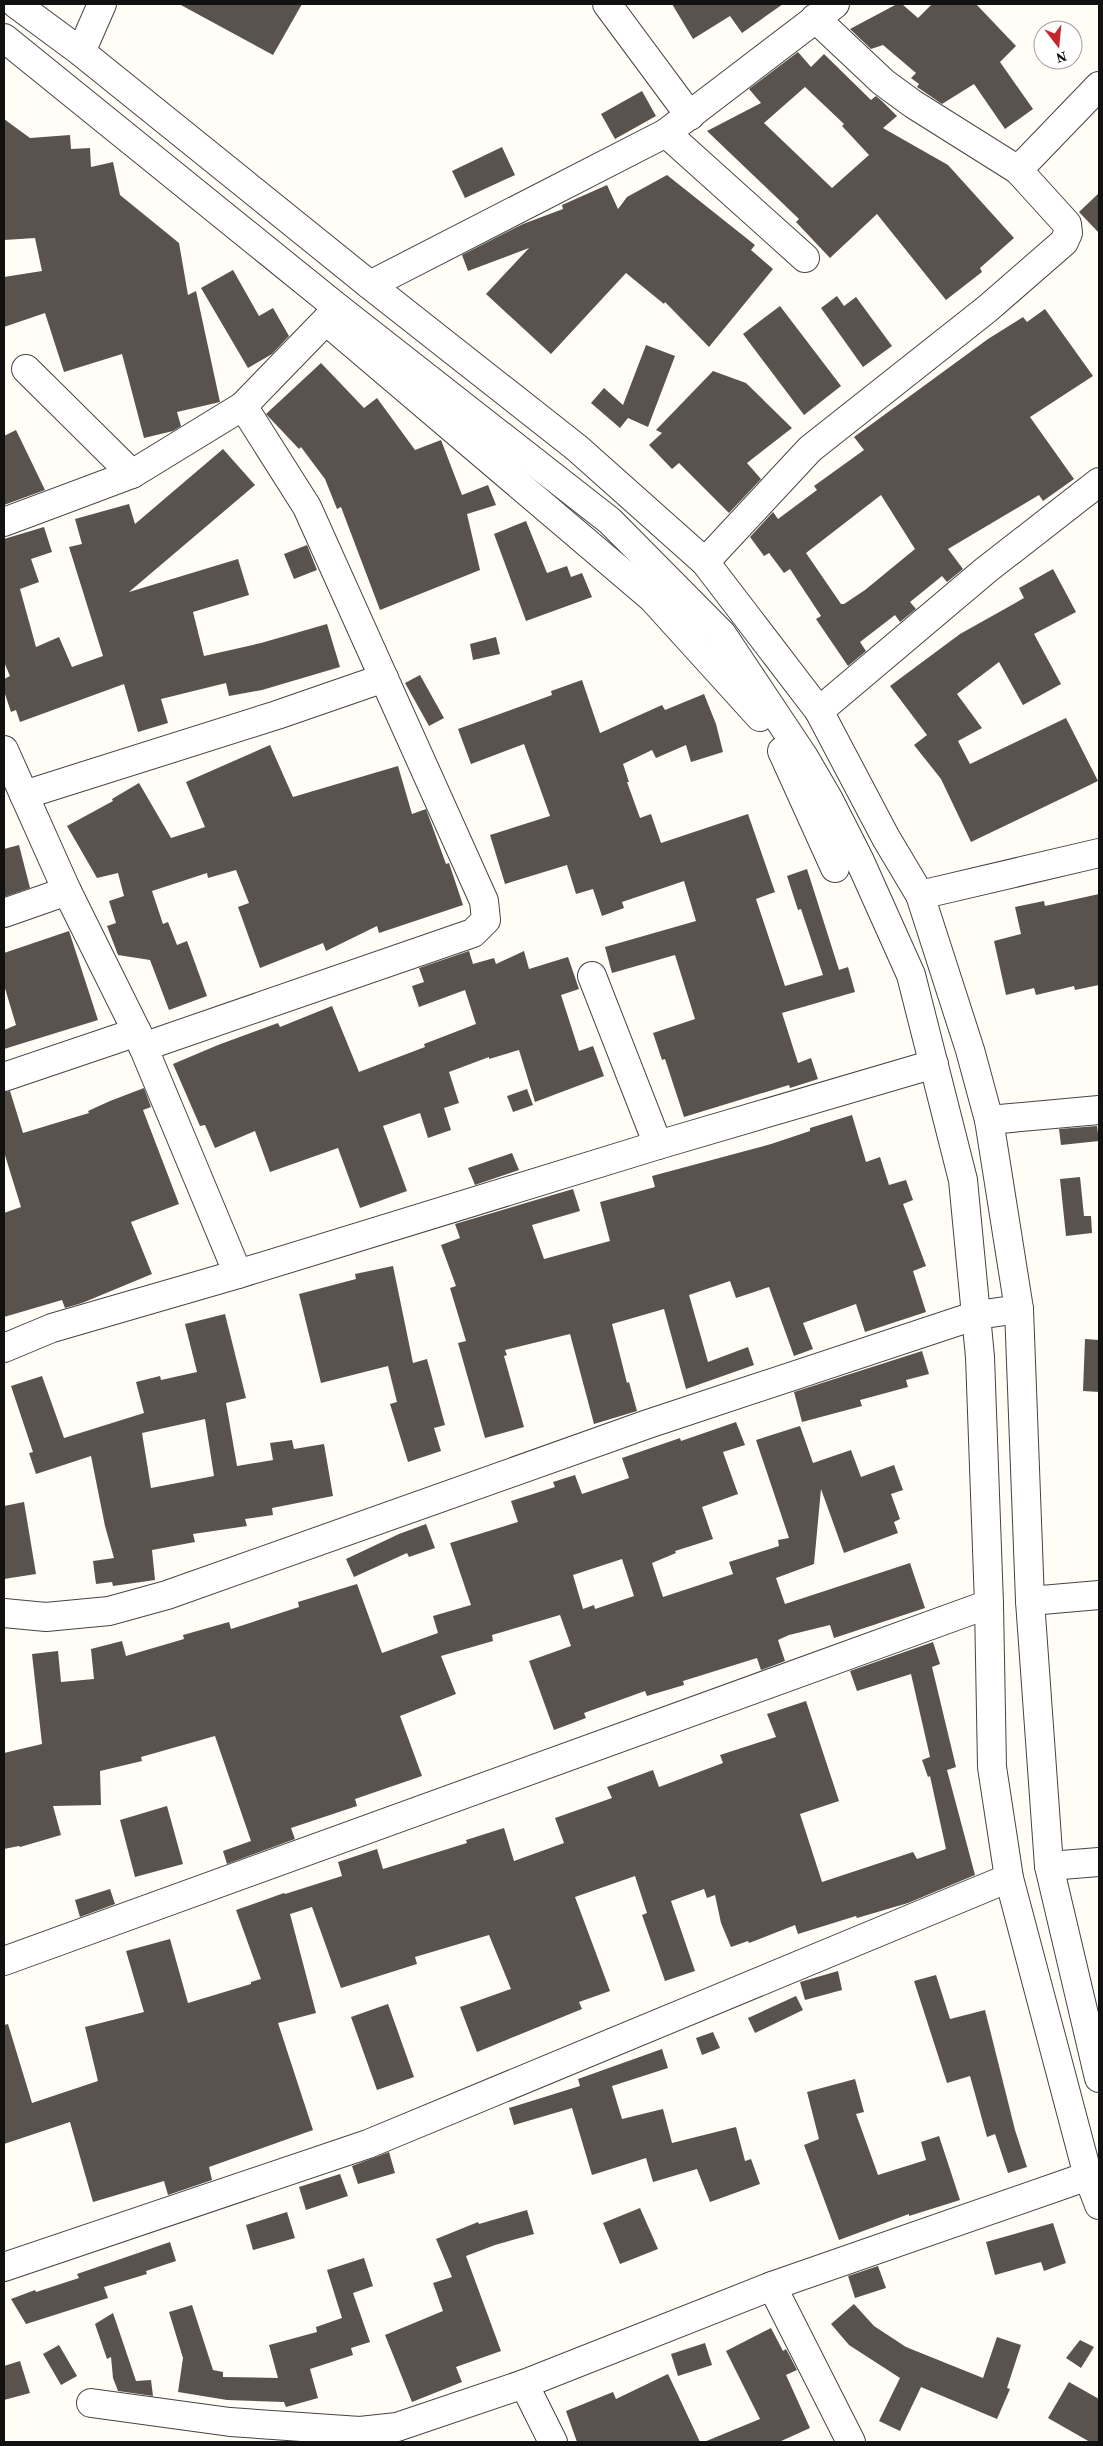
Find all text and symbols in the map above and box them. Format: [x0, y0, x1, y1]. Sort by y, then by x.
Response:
north arrow [1033, 20, 1083, 70]
text: N [1054, 46, 1069, 69]

